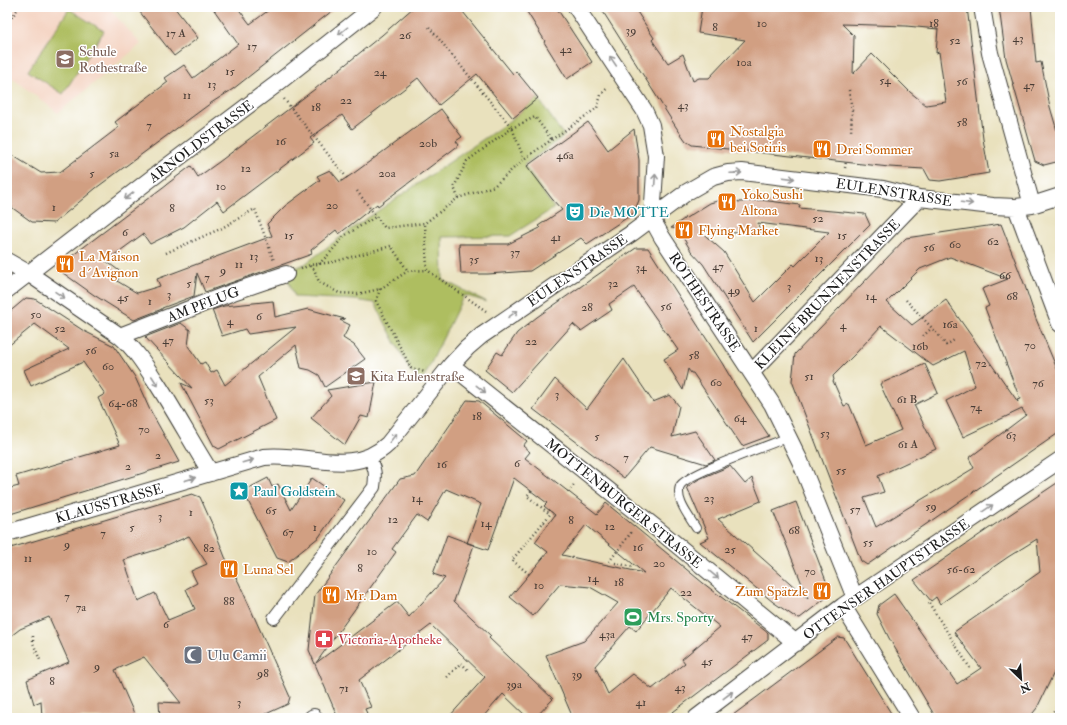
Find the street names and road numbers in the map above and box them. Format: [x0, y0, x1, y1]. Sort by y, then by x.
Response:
street label: ARNOLDSTRASSE [145, 96, 257, 187]
street label: EULENSTRASSE [835, 175, 953, 210]
street label: KLEINE BRUNNENSTRASSE [751, 216, 904, 373]
street label: EULENSTRASSE [524, 231, 631, 310]
street label: ROTHESTRASSE [665, 250, 744, 355]
street label: AM PFLUG [164, 283, 242, 326]
street label: MOTTENBURGER STRASSE [542, 435, 705, 572]
street label: KLAUSSTRASSE [53, 480, 165, 527]
street label: OTTENSER HAUPTSTRASSE [800, 515, 973, 644]

